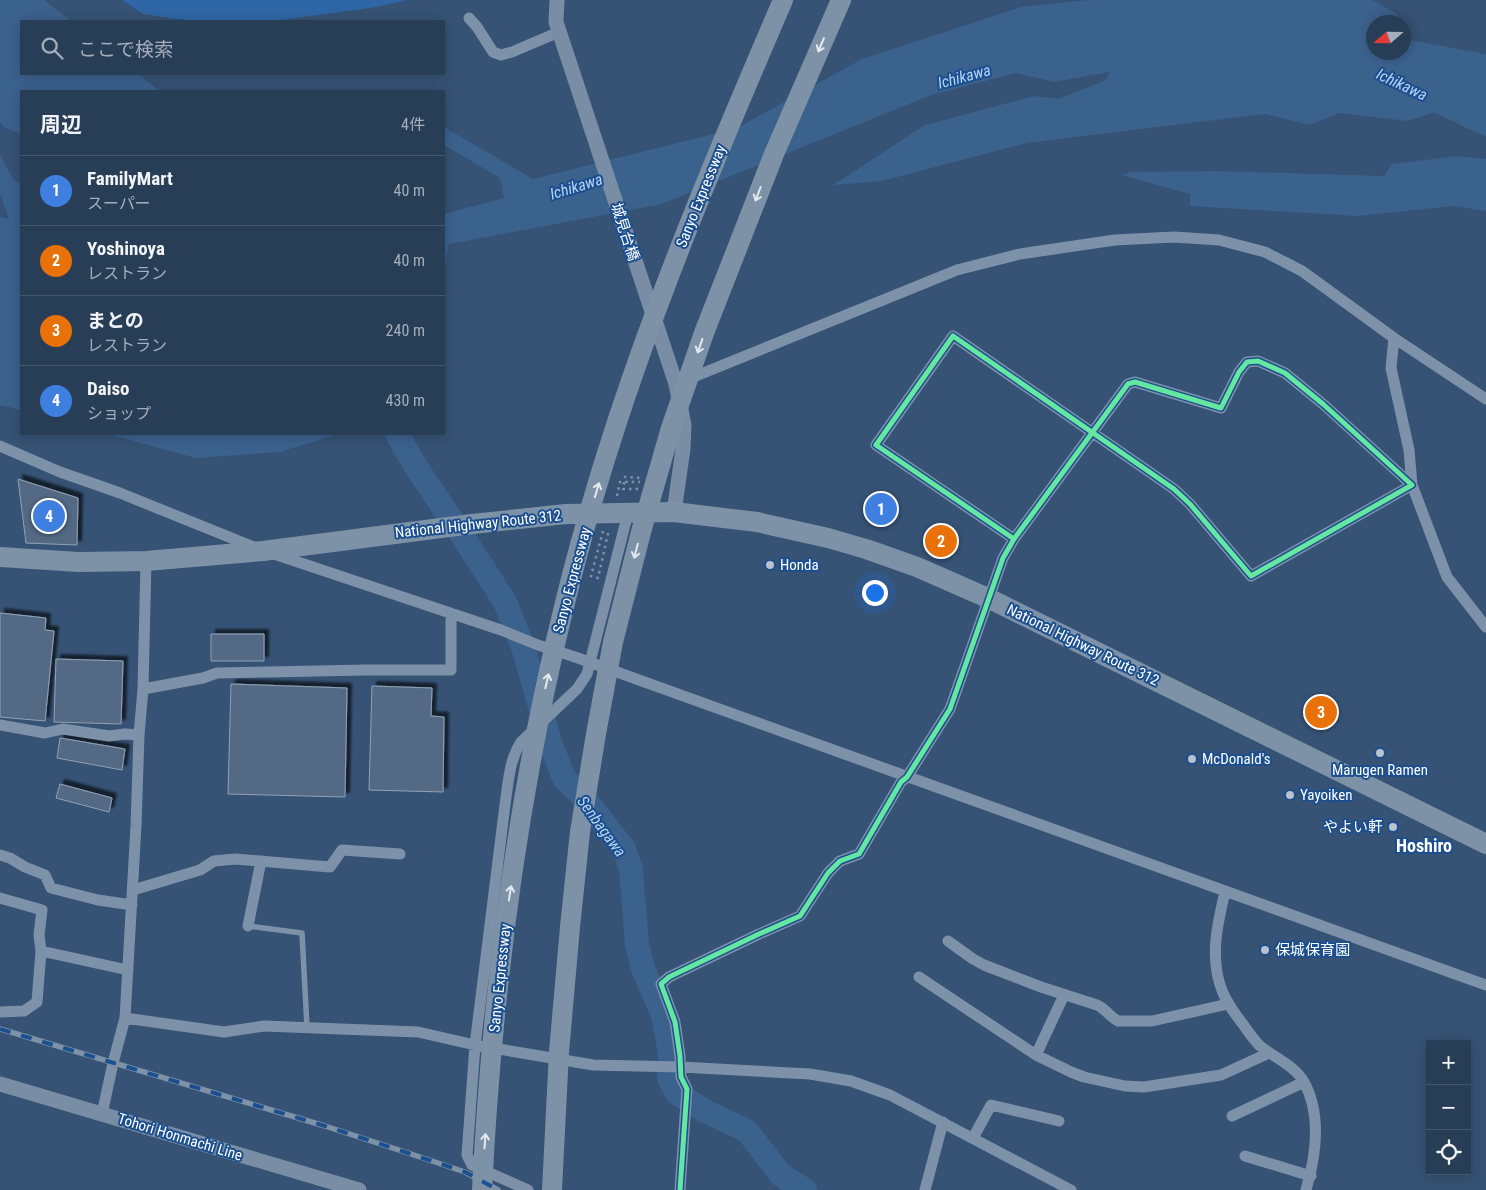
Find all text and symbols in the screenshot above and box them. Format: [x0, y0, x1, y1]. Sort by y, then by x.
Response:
north arrow [1366, 15, 1411, 60]
search box [20, 20, 445, 75]
icon: search [38, 34, 66, 62]
one-way arrow [816, 37, 826, 52]
text: ここで検索 [78, 38, 173, 61]
water label: Ichikawa [936, 60, 993, 93]
water label: Ichikawa [1373, 64, 1430, 104]
text: 周辺 [40, 113, 82, 137]
text: 4件 [401, 115, 425, 134]
street label: Sanyo Expressway [672, 142, 730, 250]
text: FamilyMart [87, 167, 173, 190]
water label: Ichikawa [548, 169, 605, 203]
text: 1 [52, 181, 60, 200]
text: 40 m [393, 181, 425, 200]
one-way arrow [753, 186, 762, 202]
text: スーパー [87, 194, 151, 213]
street label: 城見台橋 [607, 201, 643, 263]
text: Yoshinoya [87, 237, 165, 260]
text: 2 [52, 251, 60, 270]
text: 40 m [393, 251, 425, 270]
text: レストラン [87, 264, 167, 283]
text: まとの [87, 309, 144, 332]
text: 3 [52, 321, 60, 340]
text: 240 m [386, 321, 425, 340]
text: レストラン [87, 336, 167, 355]
one-way arrow [695, 338, 704, 353]
text: Daiso [87, 377, 130, 400]
text: 4 [52, 391, 60, 410]
text: 430 m [386, 391, 425, 410]
text: ショップ [87, 404, 151, 423]
one-way arrow [592, 482, 602, 498]
pin: 1 [865, 490, 897, 528]
pin: 4 [33, 497, 65, 535]
street label: National Highway Route 312 [394, 506, 562, 542]
pin: 2 [925, 522, 957, 560]
street label: Sanyo Expressway [549, 525, 595, 635]
one-way arrow [631, 543, 640, 559]
place label: Honda [780, 556, 819, 574]
marker: Honda [764, 559, 776, 571]
your location [862, 580, 888, 606]
street label: National Highway Route 312 [1004, 600, 1162, 690]
one-way arrow [543, 673, 552, 689]
pin: 3 [1305, 693, 1337, 731]
marker: Marugen Ramen [1374, 747, 1386, 759]
place label: McDonald's [1202, 750, 1271, 768]
marker: McDonald's [1186, 753, 1198, 765]
place label: Marugen Ramen [1332, 761, 1428, 779]
place label: Yayoiken [1300, 786, 1352, 804]
marker: Yayoiken [1284, 789, 1296, 801]
water label: Senbagawa [573, 792, 630, 860]
place label: やよい軒 [1323, 818, 1383, 836]
marker: やよい軒 [1387, 821, 1399, 833]
district label: Hoshiro [1396, 835, 1452, 856]
one-way arrow [505, 885, 515, 901]
street label: Sanyo Expressway [485, 923, 515, 1033]
place label: 保城保育園 [1275, 941, 1350, 959]
marker: 保城保育園 [1259, 944, 1271, 956]
map controls [1426, 1040, 1471, 1175]
button: + [1426, 1040, 1471, 1085]
button: − [1426, 1085, 1471, 1130]
street label: Tohori Honmachi Line [116, 1109, 244, 1165]
button: locate [1426, 1130, 1471, 1175]
one-way arrow [480, 1134, 490, 1150]

